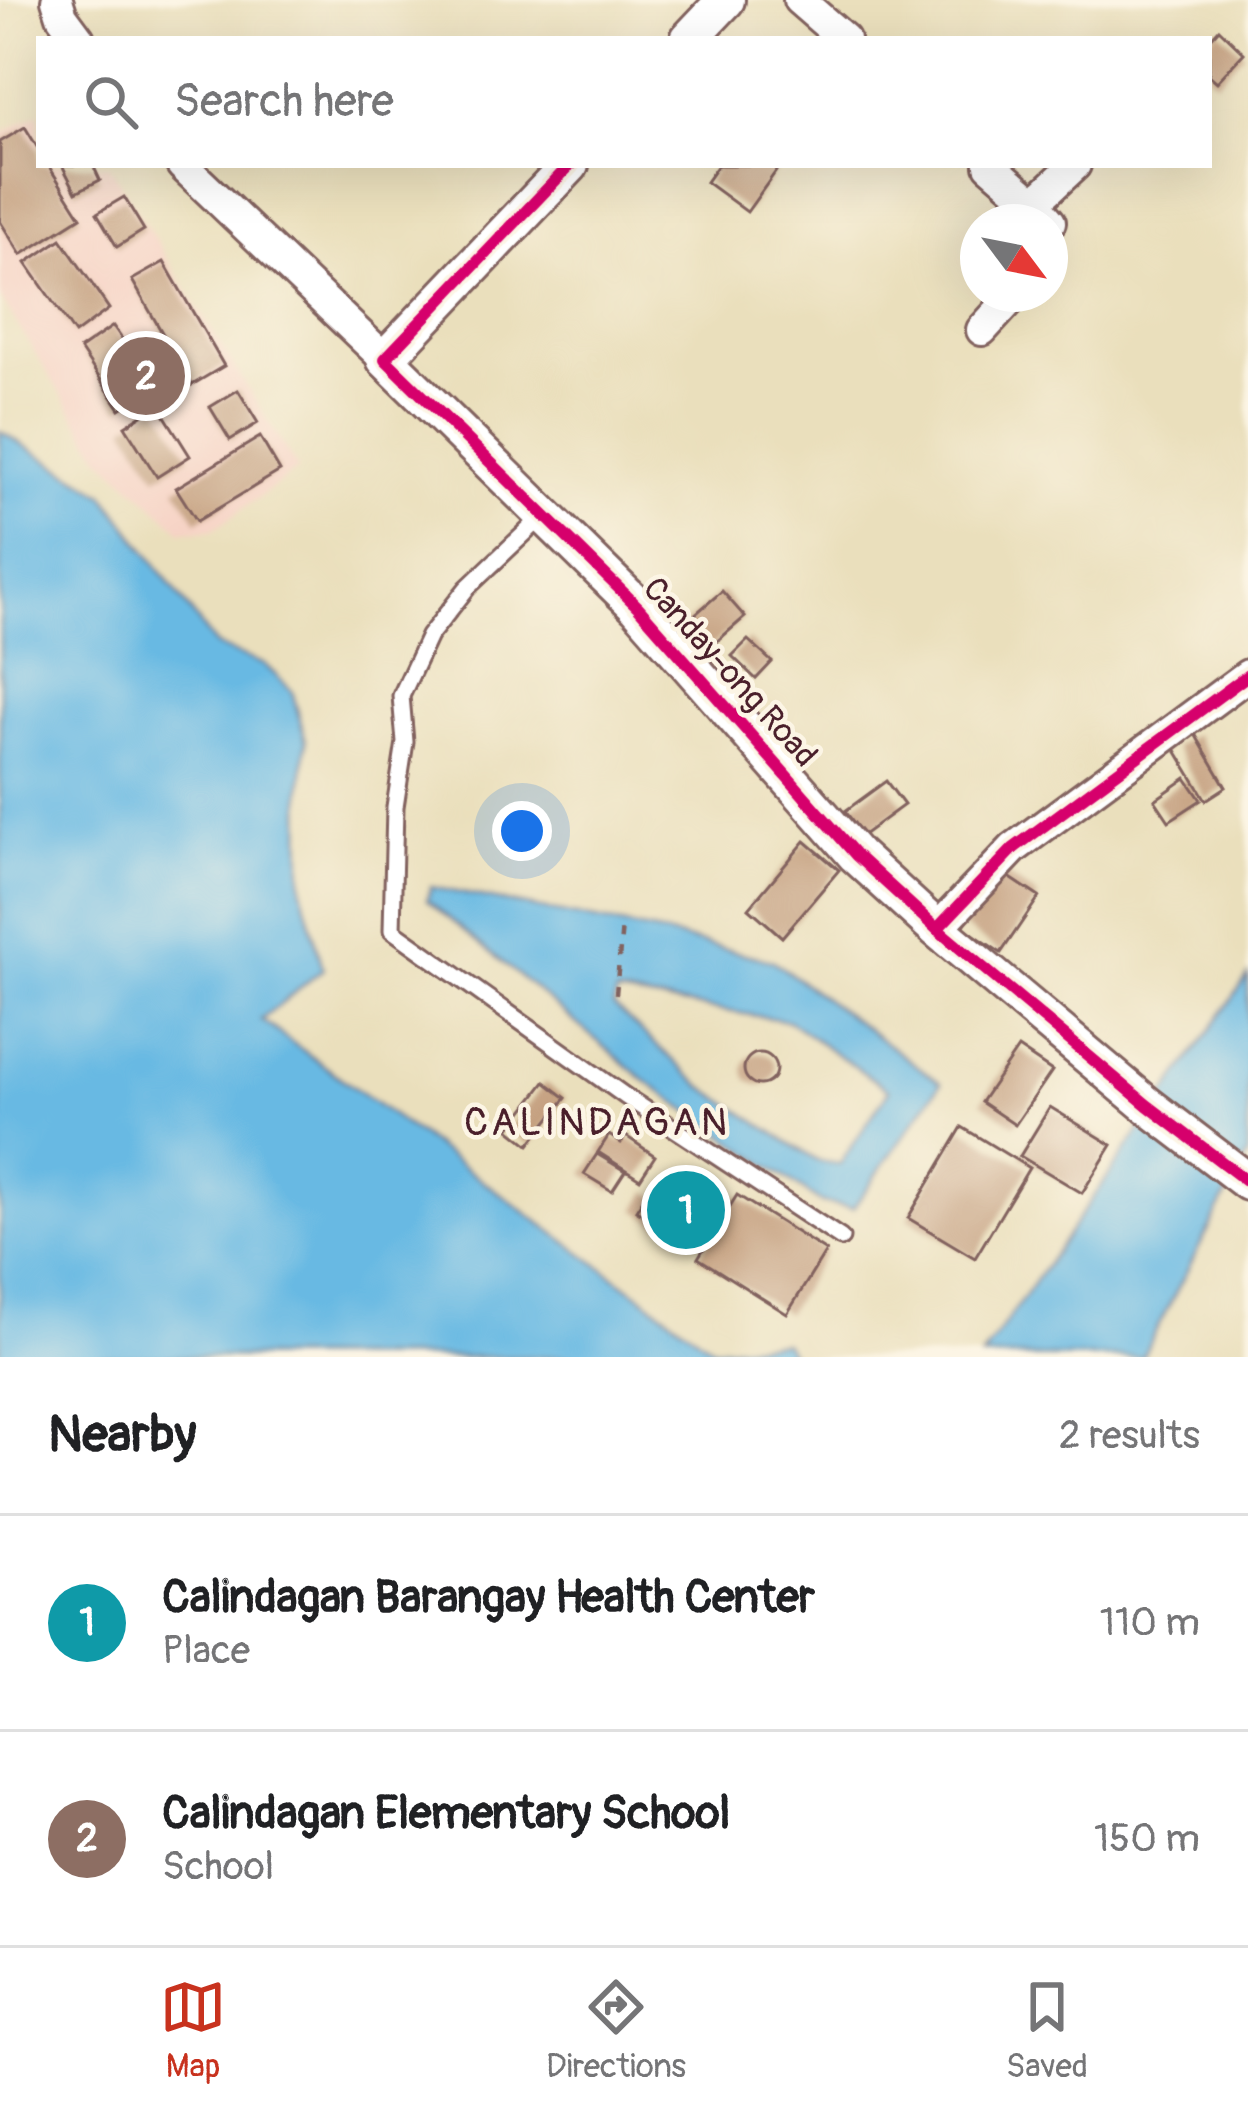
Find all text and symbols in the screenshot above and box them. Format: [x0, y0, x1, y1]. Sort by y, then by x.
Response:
search box [36, 36, 1212, 168]
icon: search [78, 69, 144, 135]
text: Search here [174, 74, 394, 130]
north arrow [960, 204, 1068, 312]
pin: 2 [107, 331, 185, 421]
street label: Canday-ong Road [634, 569, 826, 775]
your location [492, 801, 552, 861]
district label: CALINDAGAN [464, 1098, 730, 1147]
pin: 1 [647, 1165, 725, 1255]
text: Nearby [48, 1403, 196, 1467]
text: 2 results [1059, 1411, 1200, 1460]
text: Calindagan Barangay Health Center [162, 1570, 815, 1626]
text: 1 [79, 1598, 95, 1647]
text: 110 m [1100, 1598, 1200, 1647]
text: Place [162, 1626, 250, 1675]
text: Calindagan Elementary School [162, 1786, 730, 1842]
text: 2 [76, 1814, 98, 1863]
text: 150 m [1094, 1814, 1200, 1863]
text: School [162, 1842, 274, 1891]
tab: Map [160, 1974, 226, 2087]
tab: Directions [546, 1974, 686, 2087]
tab: Saved [1006, 1974, 1088, 2087]

